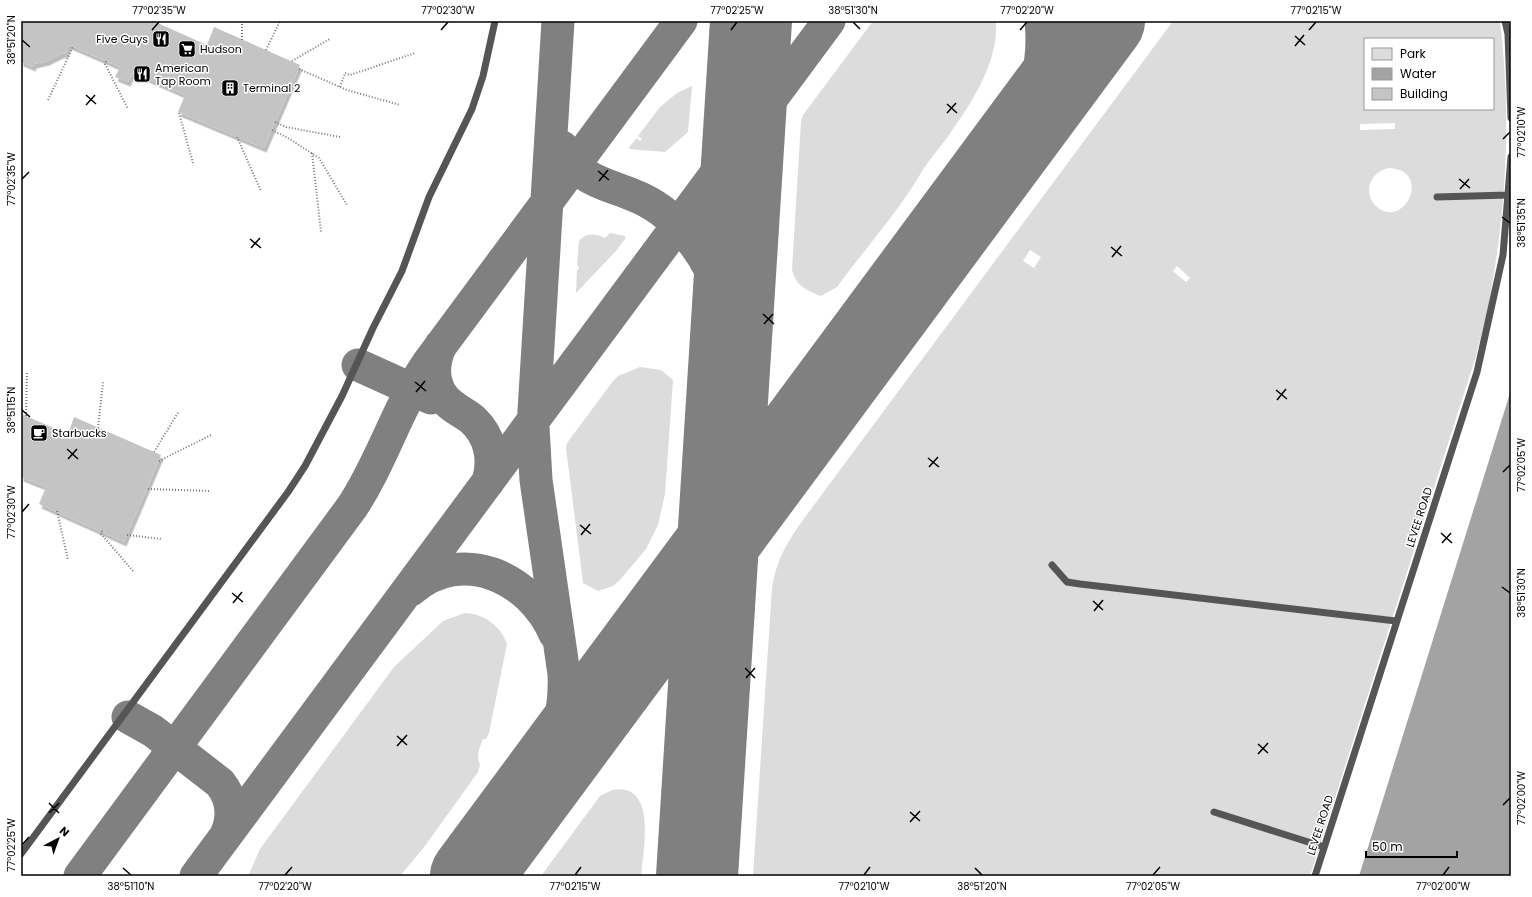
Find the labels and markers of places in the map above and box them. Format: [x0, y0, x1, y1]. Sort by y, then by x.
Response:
restaurant icon: Five Guys [151, 29, 171, 49]
place label: Five Guys [96, 31, 148, 47]
supermarket icon: Hudson [177, 39, 197, 59]
place label: Hudson [200, 41, 242, 57]
place label: American Tap Room [155, 60, 211, 89]
restaurant icon: American Tap Room [132, 64, 152, 84]
building icon: Terminal 2 [220, 78, 240, 98]
place label: Terminal 2 [243, 80, 300, 96]
cafe icon: Starbucks [29, 423, 49, 443]
place label: Starbucks [52, 425, 107, 441]

